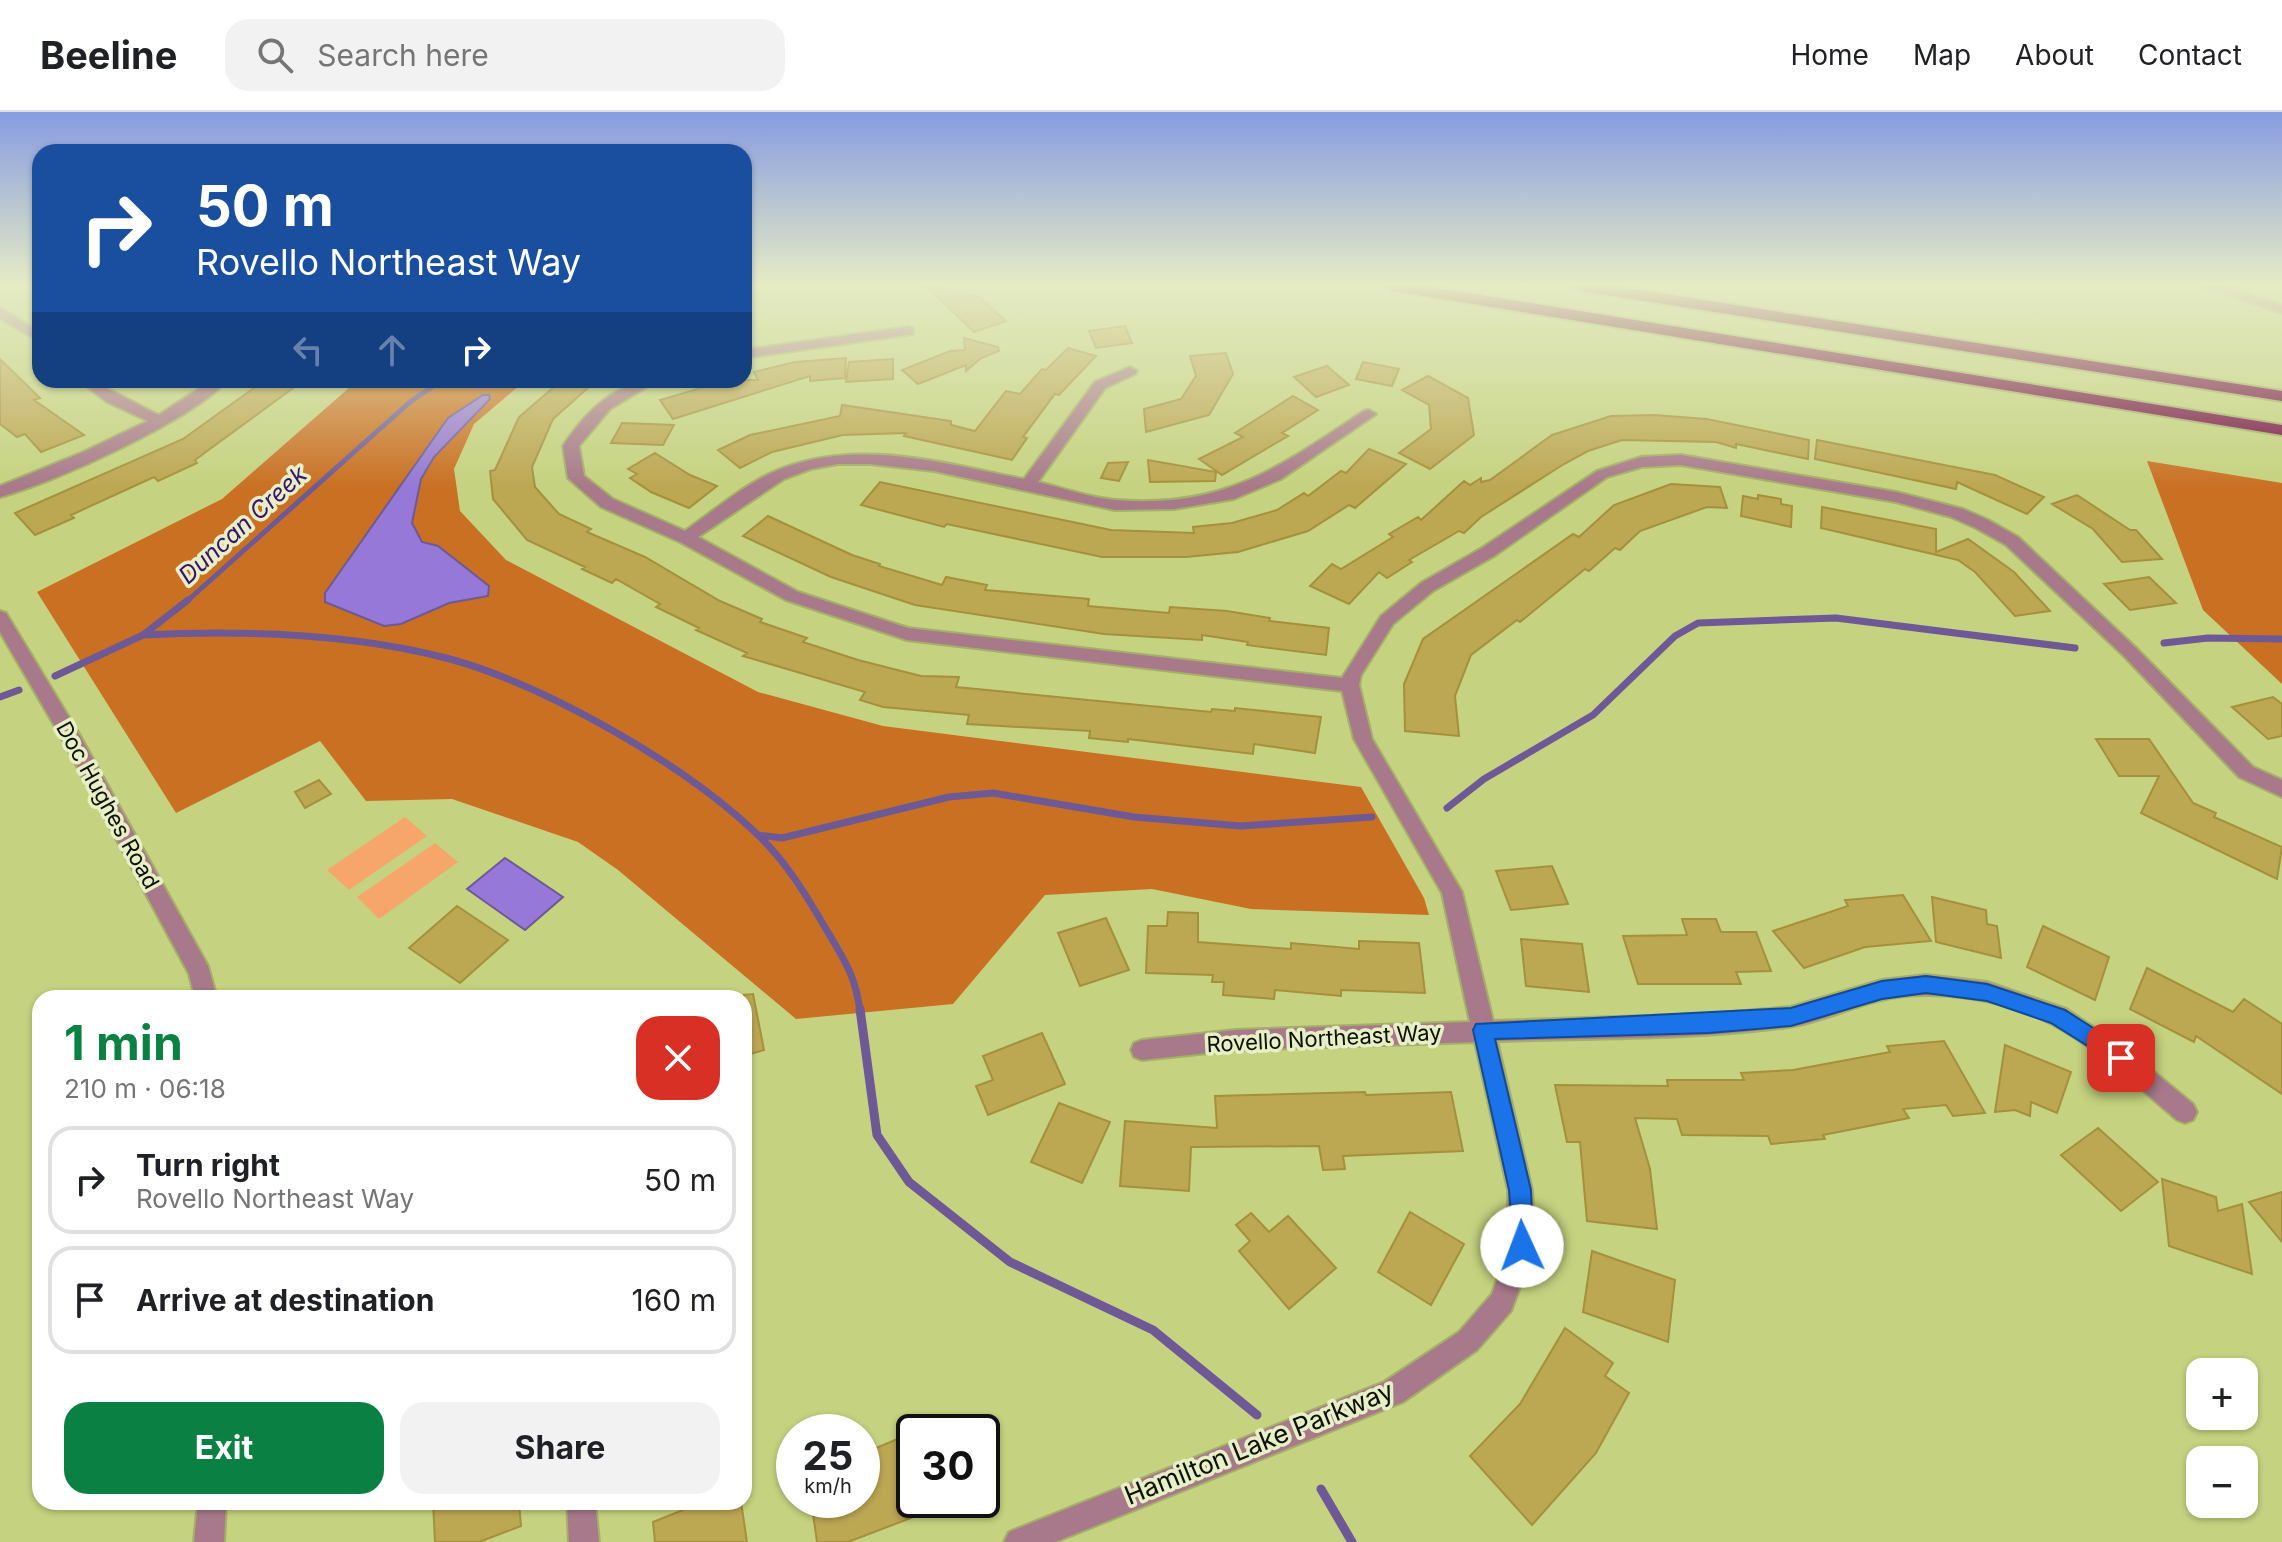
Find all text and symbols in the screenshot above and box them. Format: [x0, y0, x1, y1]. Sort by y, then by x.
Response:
search box [225, 19, 785, 91]
text: Beeline [40, 32, 177, 78]
icon: search [253, 33, 297, 77]
text: Search here [317, 37, 489, 73]
text: Home [1790, 38, 1869, 72]
text: Map [1913, 38, 1971, 72]
text: About [2015, 38, 2094, 72]
text: Contact [2138, 38, 2242, 72]
text: 50 m [196, 172, 334, 240]
icon: right [64, 176, 168, 280]
text: Rovello Northeast Way [196, 240, 581, 284]
icon: left [286, 328, 330, 372]
icon: ahead [370, 328, 414, 372]
icon: right [454, 328, 498, 372]
water label: Duncan Creek [173, 459, 313, 590]
street label: Doc Hughes Road [51, 717, 165, 893]
text: 1 min [64, 1013, 183, 1072]
button: close [636, 1016, 720, 1100]
street label: Rovello Northeast Way [1206, 1019, 1442, 1057]
pin [2087, 1024, 2155, 1092]
icon: arrive [2099, 1036, 2143, 1080]
text: 210 m · 06:18 [64, 1073, 226, 1104]
text: Turn right [136, 1147, 280, 1183]
icon: right [68, 1158, 112, 1202]
text: 50 m [644, 1162, 716, 1198]
text: Rovello Northeast Way [136, 1183, 414, 1214]
position arrow [1480, 1204, 1564, 1288]
icon: arrive [68, 1278, 112, 1322]
text: Arrive at destination [136, 1282, 434, 1318]
text: 160 m [632, 1282, 716, 1318]
map controls [2186, 1358, 2258, 1518]
button: + [2186, 1358, 2258, 1430]
street label: Hamilton Lake Parkway [1120, 1374, 1398, 1511]
button: Exit [64, 1402, 384, 1494]
button: Share [400, 1402, 720, 1494]
speed limit sign: 30 [896, 1414, 1000, 1518]
text: 25 [803, 1431, 853, 1480]
button: − [2186, 1446, 2258, 1518]
text: km/h [804, 1474, 852, 1498]

